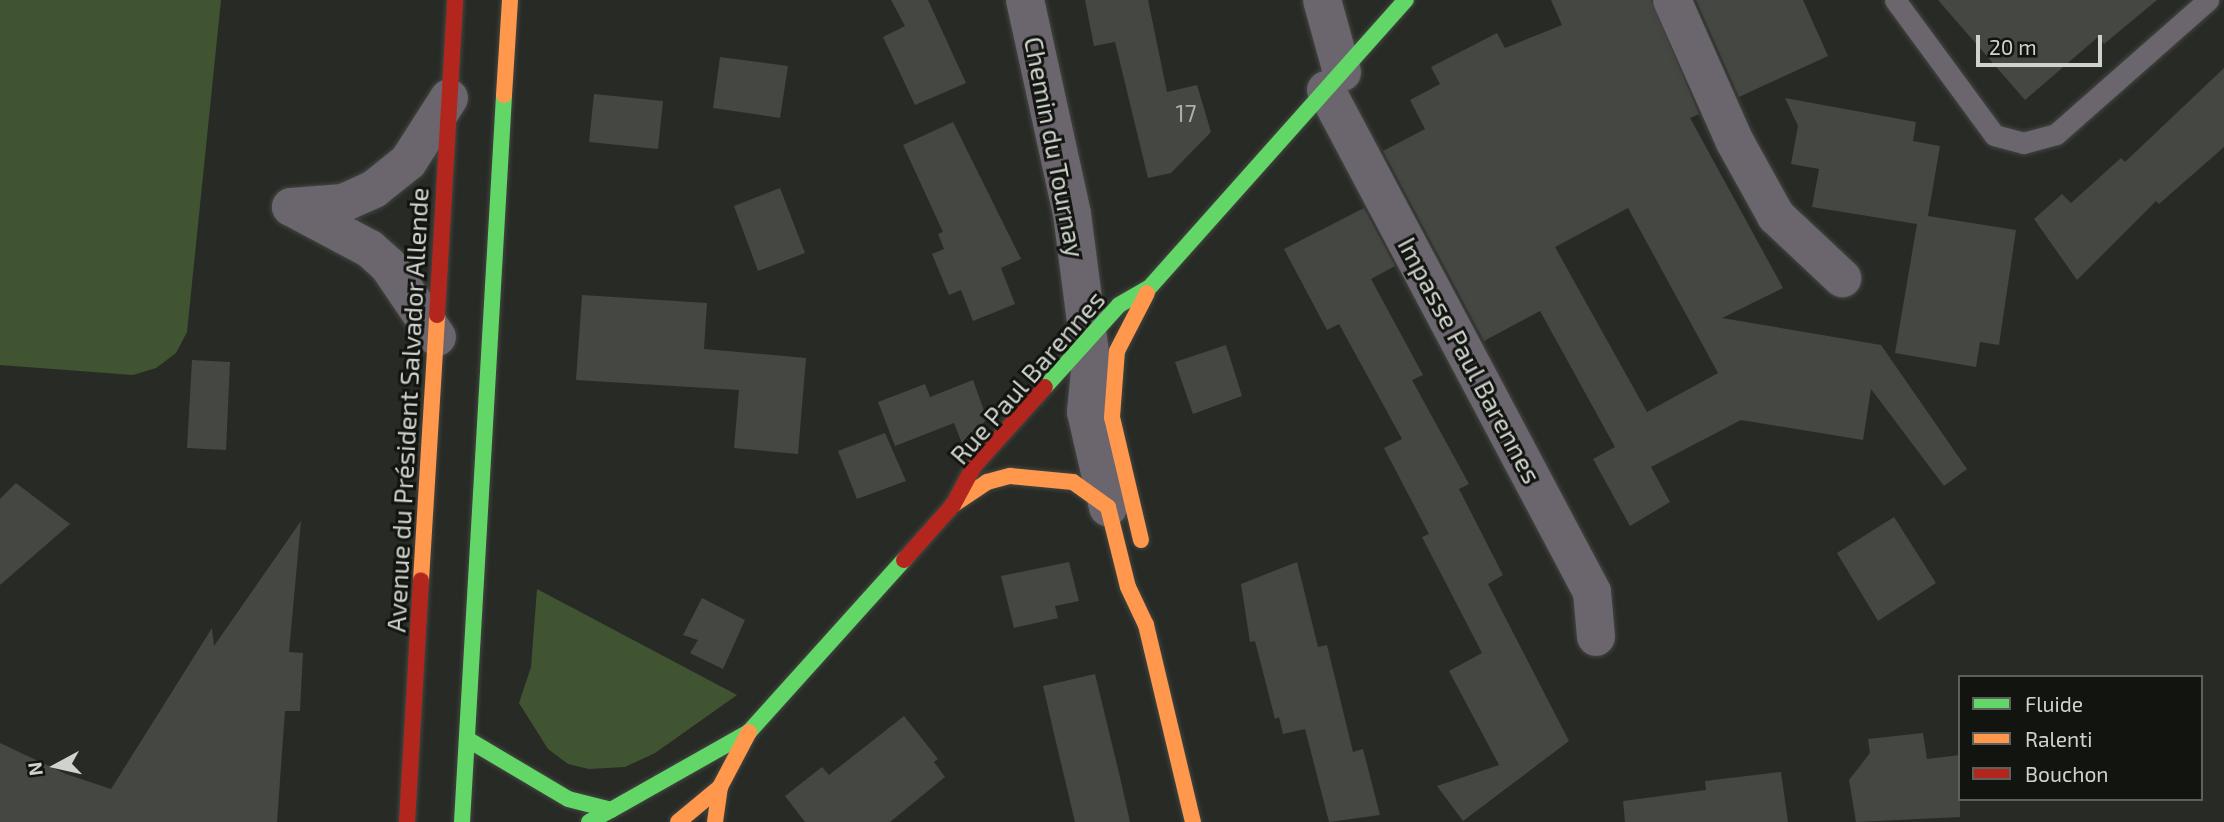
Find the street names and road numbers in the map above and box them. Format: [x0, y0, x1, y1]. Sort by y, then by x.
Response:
street label: Chemin du Tournay [1018, 34, 1092, 260]
street label: Avenue du Président Salvador Allende [380, 186, 434, 634]
street label: Impasse Paul Barennes [1392, 231, 1548, 489]
street label: Rue Paul Barennes [943, 284, 1111, 470]

